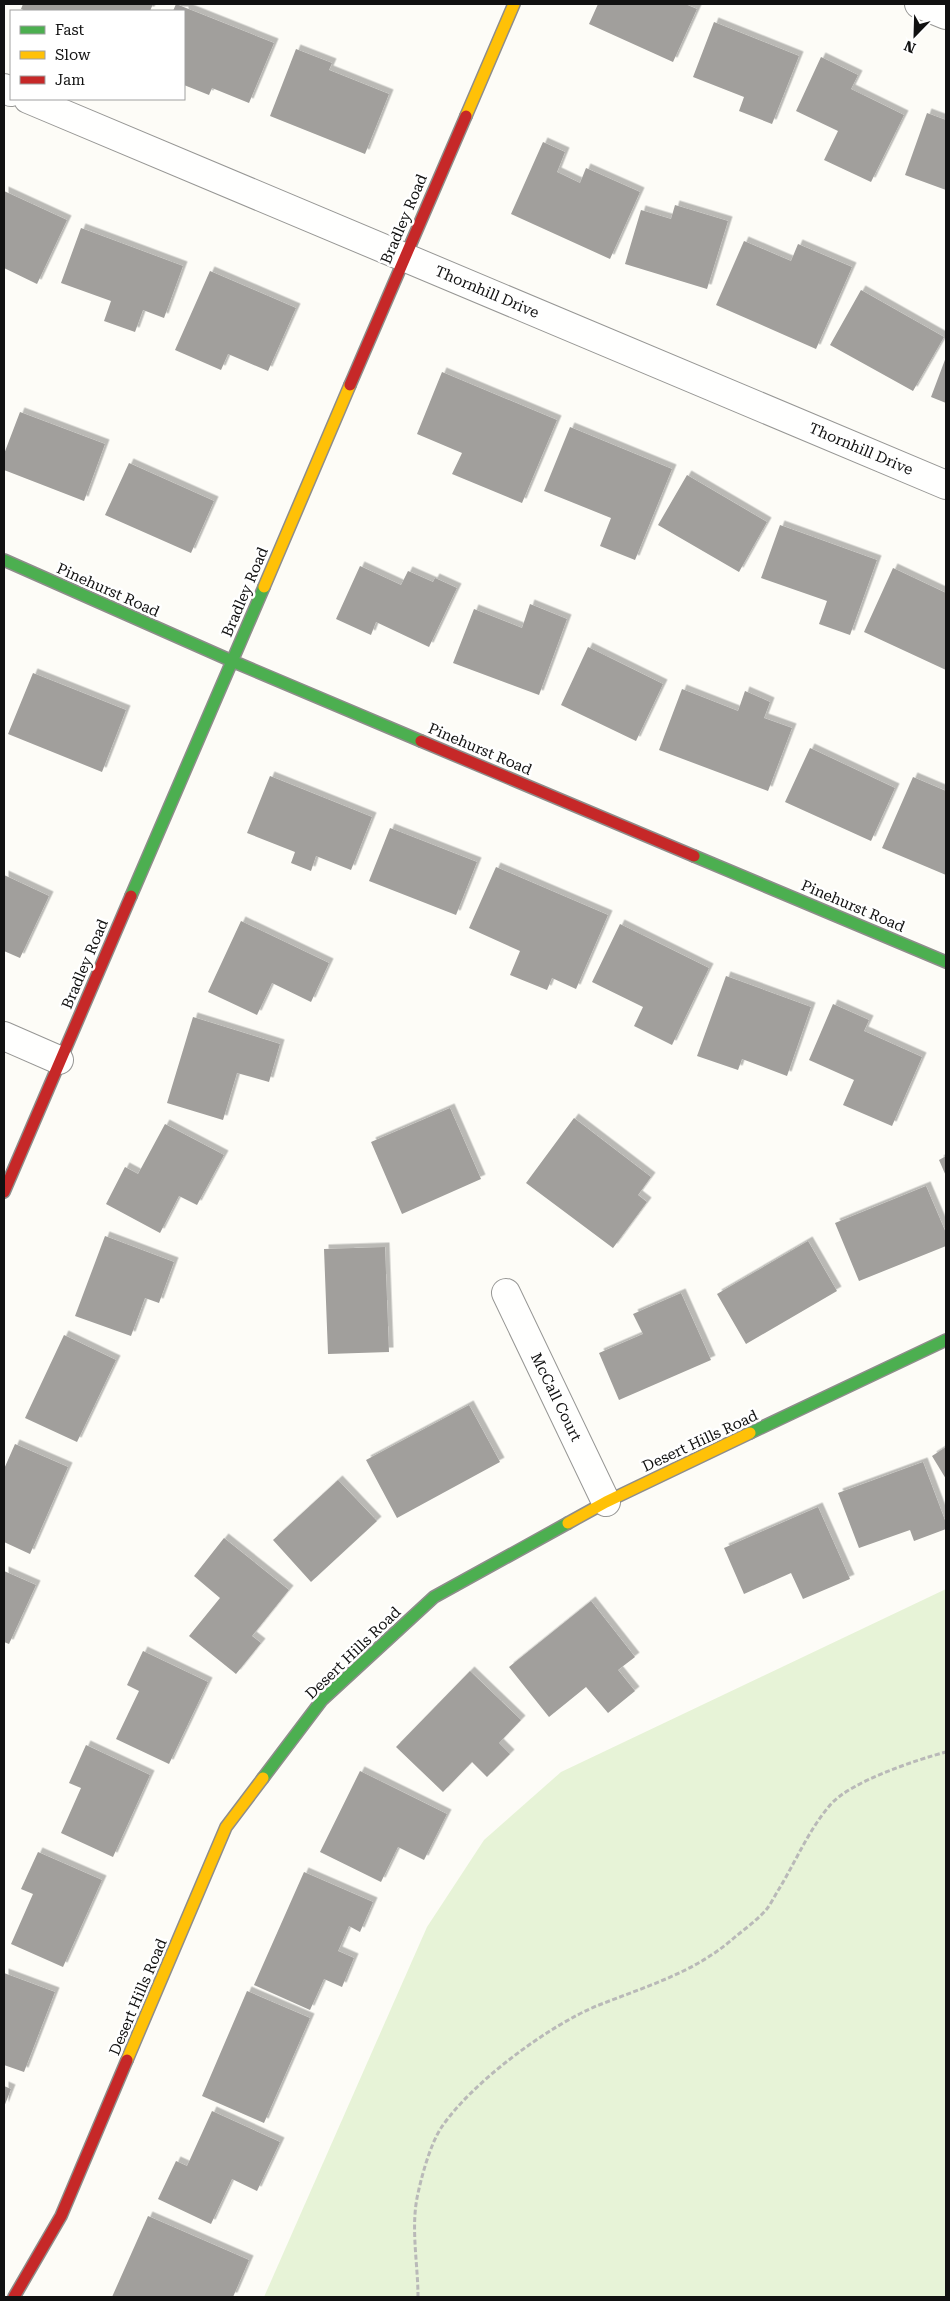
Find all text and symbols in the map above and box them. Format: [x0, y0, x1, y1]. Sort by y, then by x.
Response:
legend [10, 10, 185, 100]
north arrow [890, 10, 940, 60]
text: Fast [55, 21, 85, 39]
text: N [902, 37, 918, 56]
text: Slow [55, 46, 91, 64]
text: Jam [55, 71, 85, 89]
street label: Bradley Road [377, 171, 431, 267]
street label: Thornhill Drive [432, 262, 542, 322]
street label: Thornhill Drive [806, 419, 916, 479]
street label: Bradley Road [218, 544, 272, 640]
street label: Pinehurst Road [54, 559, 163, 621]
street label: Pinehurst Road [426, 719, 535, 779]
street label: Pinehurst Road [799, 876, 908, 936]
street label: Bradley Road [58, 916, 112, 1012]
street label: McCall Court [527, 1350, 585, 1445]
street label: Desert Hills Road [639, 1406, 761, 1476]
street label: Desert Hills Road [302, 1603, 405, 1703]
street label: Desert Hills Road [105, 1935, 171, 2058]

